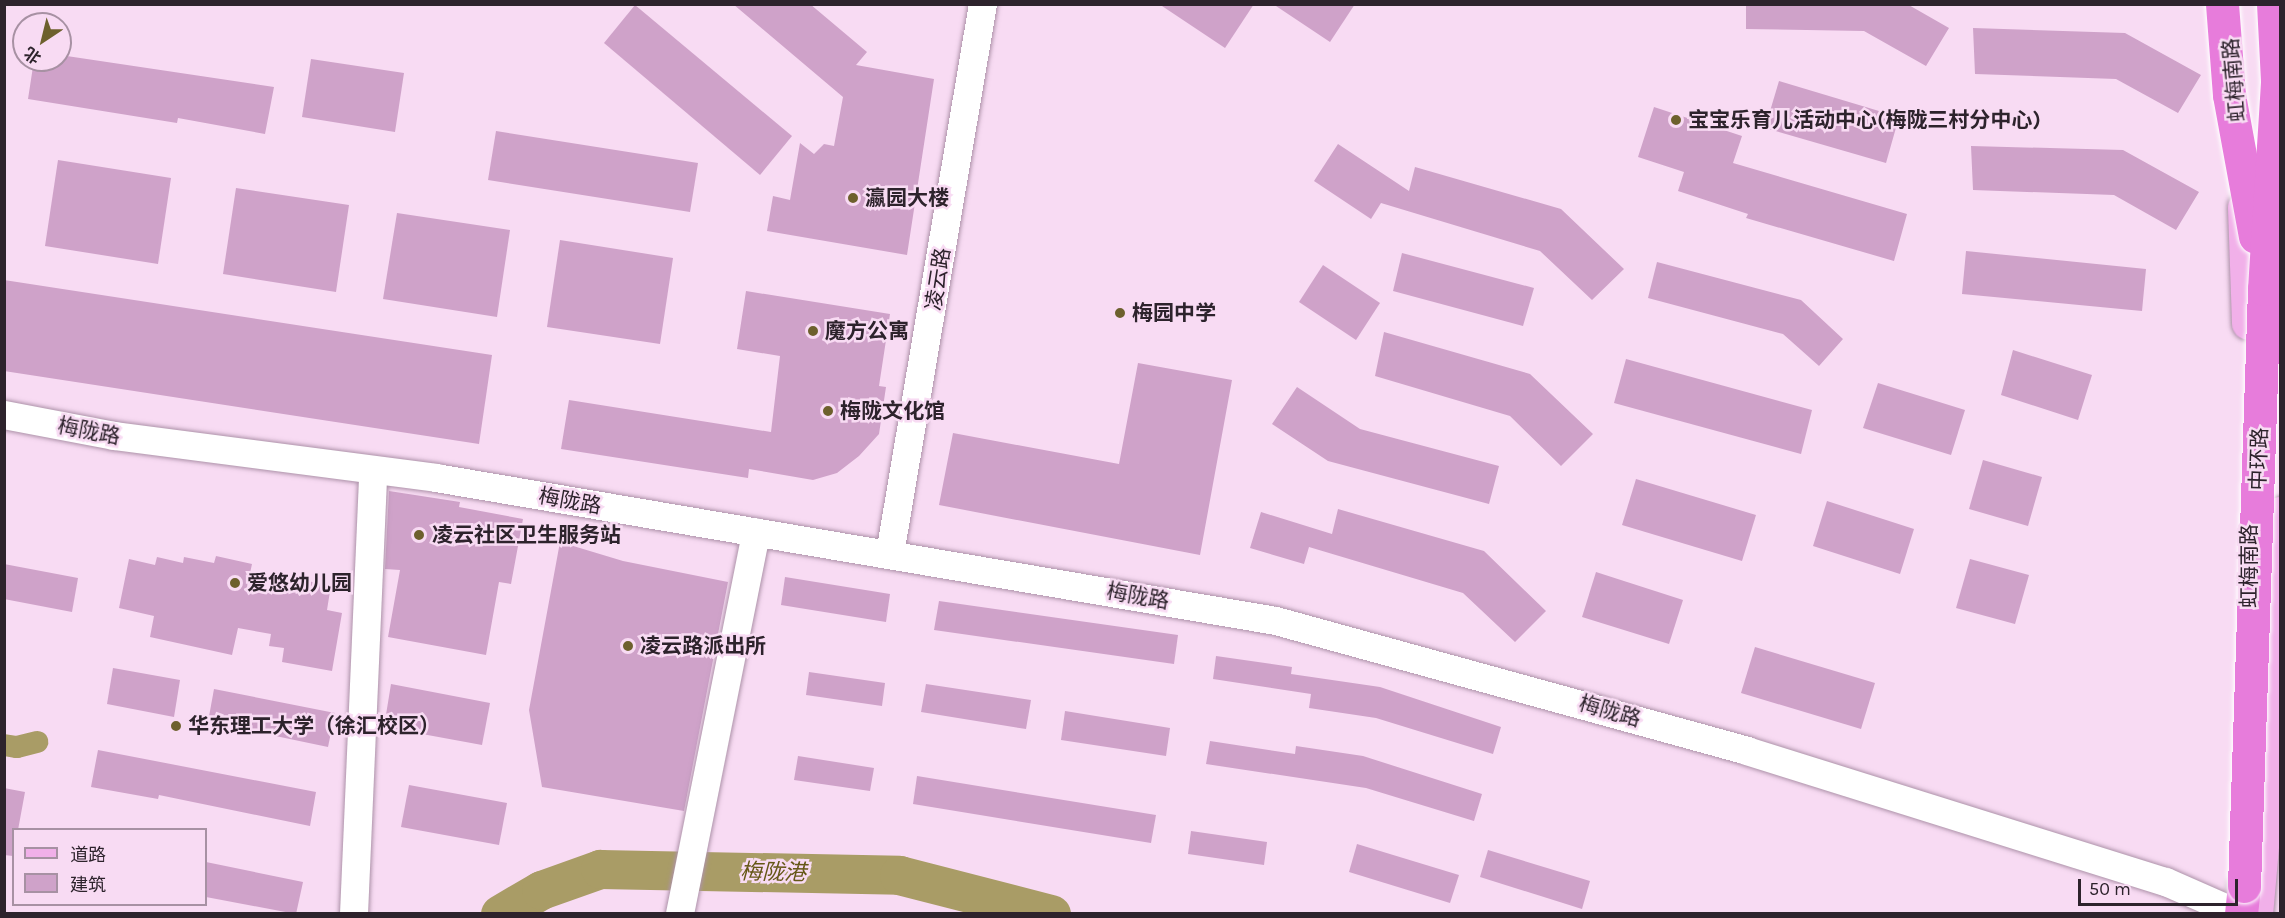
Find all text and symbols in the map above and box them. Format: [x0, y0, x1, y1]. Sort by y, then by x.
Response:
north arrow [12, 12, 72, 72]
street label: 虹梅南路 [2218, 37, 2250, 123]
text: 北 [21, 43, 45, 68]
place label: 宝宝乐育儿活动中心(梅陇三村分中心) [1688, 107, 2041, 133]
marker: 宝宝乐育儿活动中心(梅陇三村分中心) [1669, 113, 1683, 127]
place label: 瀛园大楼 [865, 185, 949, 211]
marker: 瀛园大楼 [846, 191, 860, 205]
street label: 凌云路 [921, 246, 955, 312]
place label: 梅园中学 [1132, 300, 1216, 326]
marker: 梅园中学 [1113, 306, 1127, 320]
place label: 魔方公寓 [825, 318, 909, 344]
marker: 魔方公寓 [806, 324, 820, 338]
place label: 梅陇文化馆 [840, 398, 945, 424]
marker: 梅陇文化馆 [821, 404, 835, 418]
street label: 梅陇路 [56, 413, 122, 449]
street label: 中环路 [2245, 427, 2273, 491]
street label: 梅陇路 [537, 483, 603, 519]
place label: 凌云社区卫生服务站 [432, 522, 621, 548]
street label: 虹梅南路 [2236, 524, 2262, 608]
marker: 凌云社区卫生服务站 [410, 526, 428, 544]
place label: 爱悠幼儿园 [247, 570, 352, 596]
marker: 爱悠幼儿园 [228, 576, 242, 590]
street label: 梅陇路 [1105, 578, 1171, 614]
place label: 凌云路派出所 [640, 633, 766, 659]
marker: 凌云路派出所 [621, 639, 635, 653]
street label: 梅陇路 [1576, 690, 1644, 732]
place label: 华东理工大学（徐汇校区） [188, 713, 440, 739]
marker: 华东理工大学（徐汇校区） [169, 719, 183, 733]
legend [12, 828, 207, 906]
text: 道路 [70, 844, 106, 866]
water label: 梅陇港 [740, 859, 806, 887]
scale bar [2081, 867, 2242, 905]
text: 建筑 [70, 874, 106, 896]
text: 50 m [2089, 878, 2131, 900]

